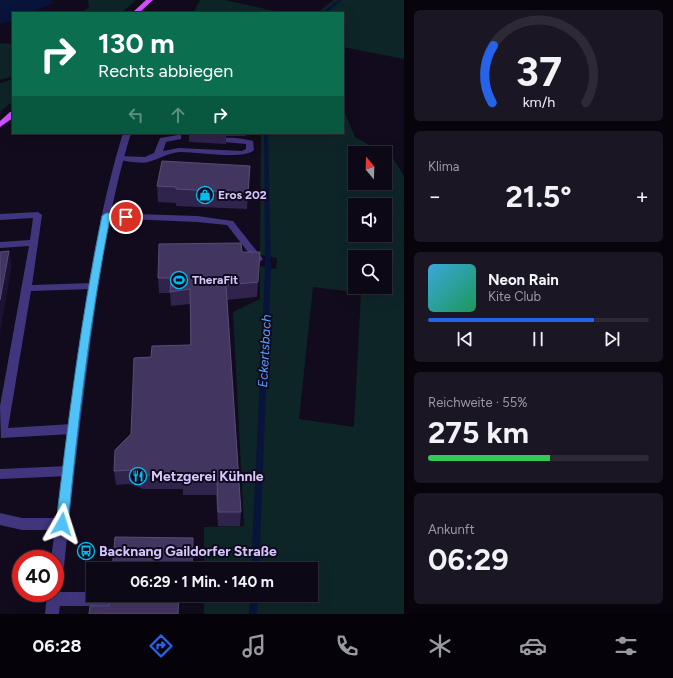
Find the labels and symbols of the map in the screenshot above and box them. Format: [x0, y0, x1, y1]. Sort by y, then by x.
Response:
north arrow [348, 146, 392, 190]
shop icon: Eros 202 [195, 185, 215, 205]
place label: Eros 202 [218, 188, 267, 202]
pin [109, 200, 143, 234]
sports icon: TheraFit [169, 270, 189, 290]
place label: TheraFit [192, 273, 238, 287]
water label: Eckertsbach [255, 314, 274, 388]
restaurant icon: Metzgerei Kühnle [128, 466, 148, 486]
place label: Metzgerei Kühnle [151, 468, 264, 485]
position arrow [41, 503, 83, 545]
bus stop icon: Backnang Gaildorfer Straße [76, 541, 96, 561]
place label: Backnang Gaildorfer Straße [99, 543, 277, 560]
speed limit sign: 40 [12, 550, 64, 602]

